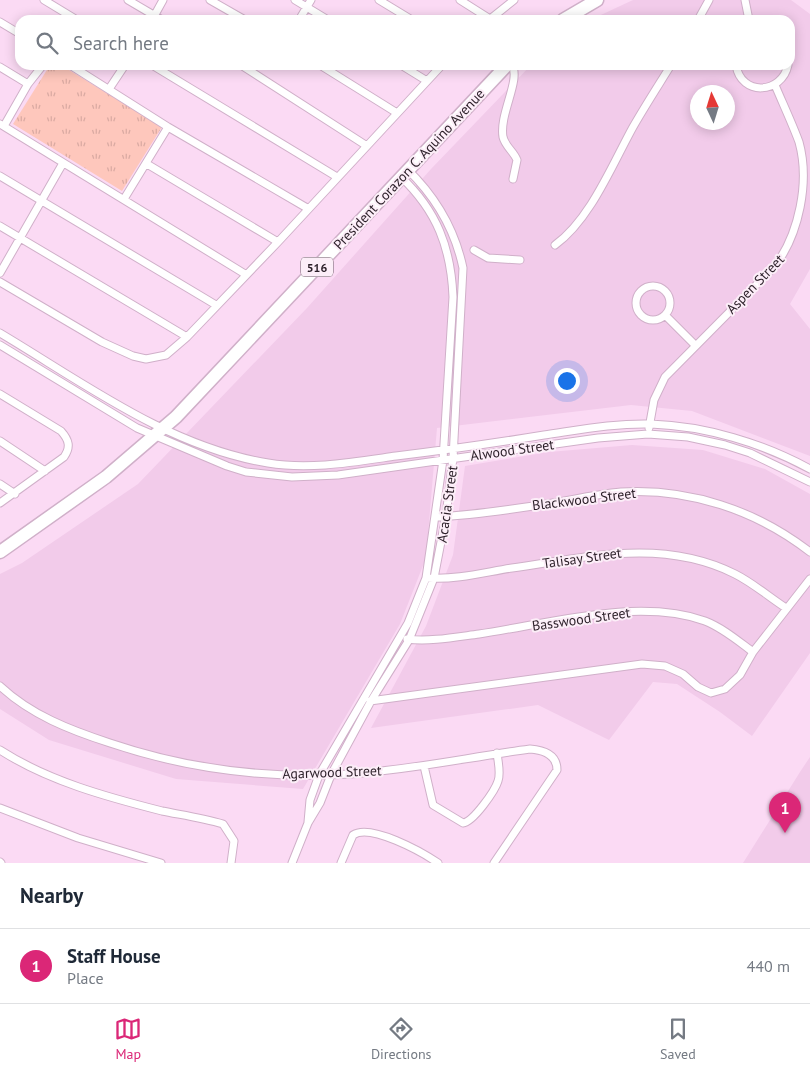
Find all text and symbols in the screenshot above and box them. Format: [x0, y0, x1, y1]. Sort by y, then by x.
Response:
search box [15, 15, 795, 70]
icon: search [33, 29, 61, 57]
text: Search here [73, 31, 169, 55]
street label: President Corazon C. Aquino Avenue [330, 85, 488, 253]
north arrow [690, 85, 735, 130]
street label: Aspen Street [722, 250, 788, 318]
road number: 516 [301, 258, 333, 276]
your location [554, 368, 580, 394]
street label: Alwood Street [469, 435, 555, 465]
street label: Acacia Street [433, 464, 461, 544]
street label: Blackwood Street [531, 484, 637, 514]
street label: Talisay Street [541, 544, 623, 572]
street label: Basswood Street [531, 603, 632, 635]
street label: Agarwood Street [282, 761, 382, 783]
pin: 1 [769, 792, 801, 833]
text: Nearby [20, 882, 83, 909]
text: Staff House [67, 944, 161, 968]
text: 1 [31, 956, 41, 976]
text: 440 m [747, 956, 790, 976]
text: Place [67, 968, 104, 988]
tab: Map [114, 1015, 142, 1063]
tab: Directions [371, 1015, 431, 1063]
tab: Saved [660, 1015, 696, 1063]

